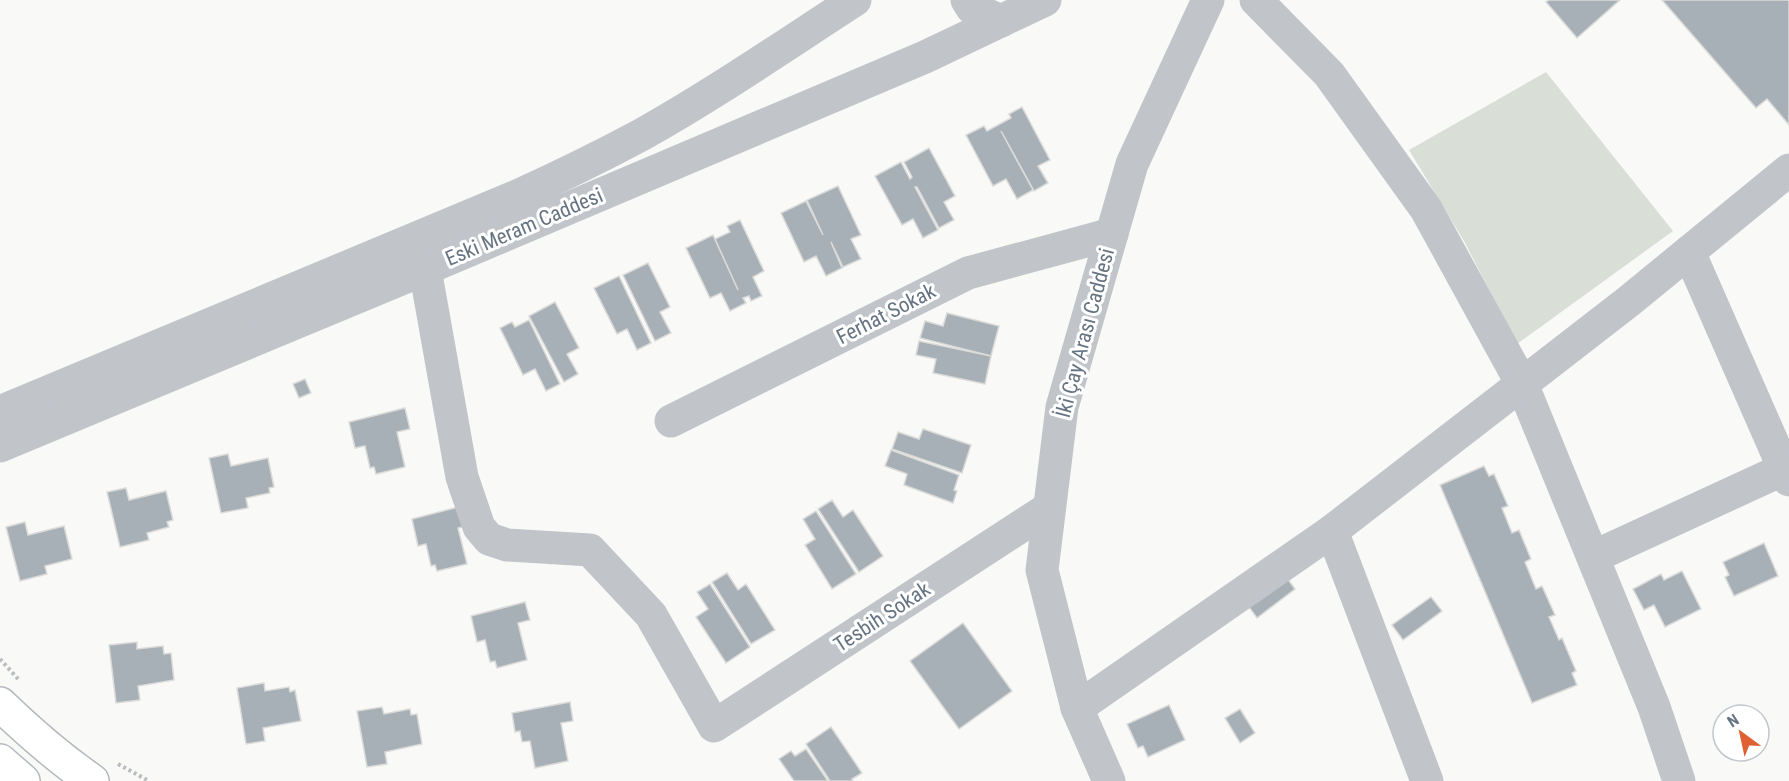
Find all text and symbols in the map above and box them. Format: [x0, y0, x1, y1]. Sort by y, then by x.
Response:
street label: Eski Meram Caddesi [442, 183, 606, 271]
street label: İki Çay Arası Caddesi [1051, 246, 1119, 420]
street label: Ferhat Sokak [833, 279, 940, 349]
street label: Tesbih Sokak [829, 577, 935, 657]
north arrow [1711, 703, 1771, 763]
text: N [1724, 710, 1742, 731]

